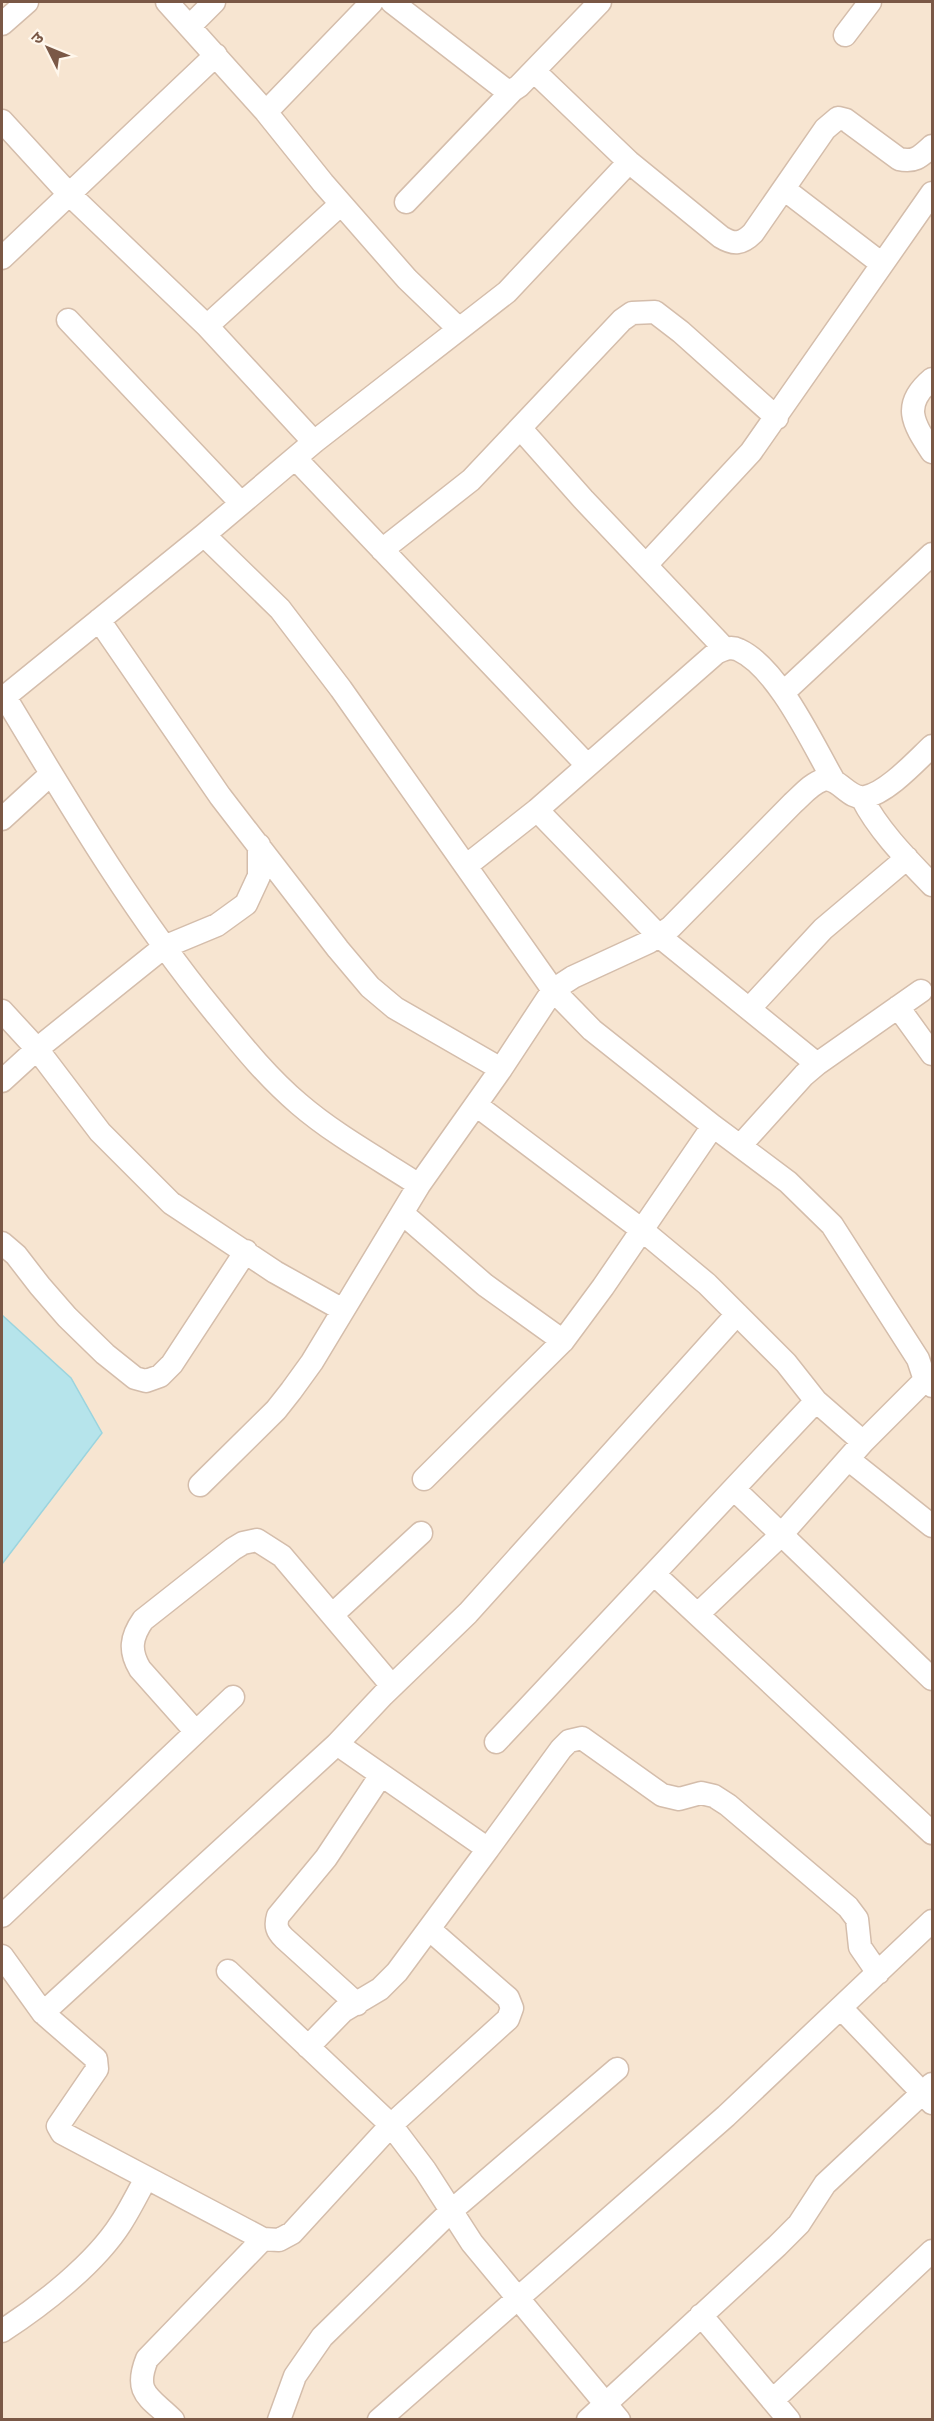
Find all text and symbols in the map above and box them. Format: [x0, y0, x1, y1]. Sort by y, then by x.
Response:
north arrow [18, 18, 78, 78]
text: उ [27, 28, 48, 48]

